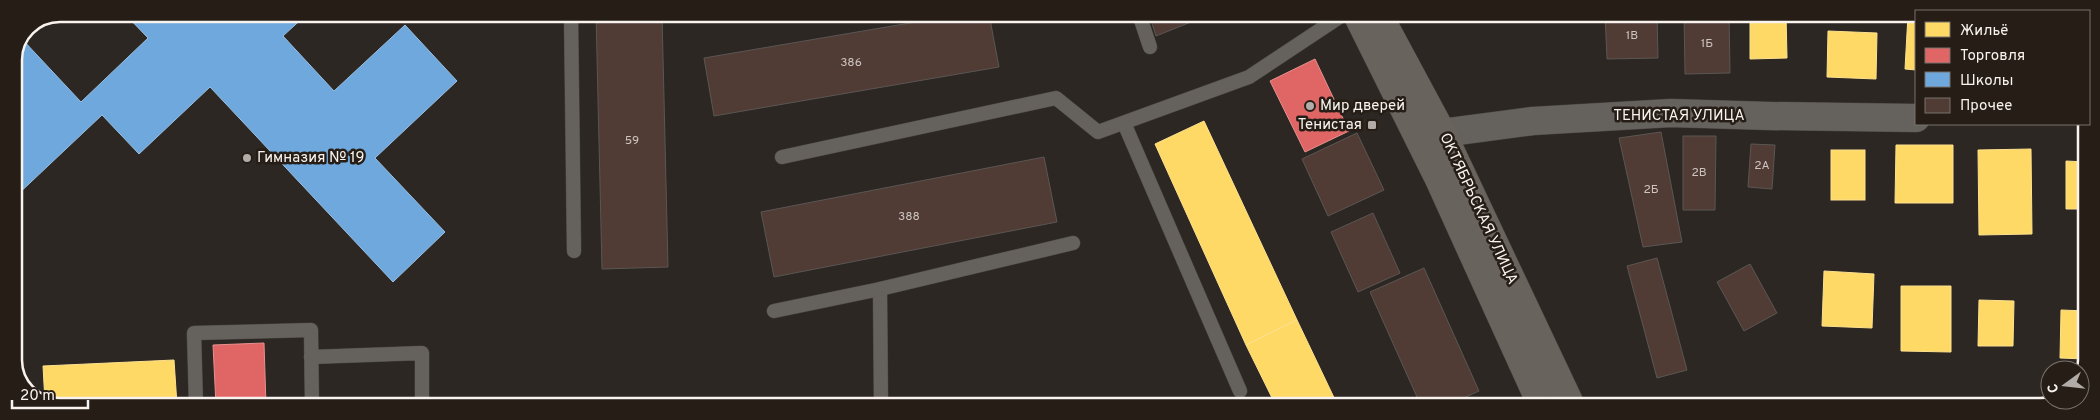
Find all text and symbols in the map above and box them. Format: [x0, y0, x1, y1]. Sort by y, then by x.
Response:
legend [1915, 10, 2090, 125]
text: Жильё [1960, 22, 2008, 41]
house number: 1В [1626, 28, 1638, 44]
house number: 1Б [1701, 36, 1713, 52]
text: Торговля [1960, 47, 2025, 66]
house number: 386 [840, 55, 862, 71]
text: Школы [1960, 72, 2014, 91]
place label: Мир дверей [1320, 97, 1405, 116]
text: Прочее [1960, 97, 2012, 116]
marker: Мир дверей [1304, 100, 1316, 112]
street label: ТЕНИСТАЯ УЛИЦА [1613, 107, 1745, 126]
place label: Тенистая [1298, 116, 1362, 135]
marker: Тенистая [1366, 119, 1378, 131]
street label: ОКТЯБРЬСКАЯ УЛИЦА [1435, 130, 1521, 288]
house number: 59 [625, 133, 639, 149]
place label: Гимназия № 19 [257, 149, 364, 168]
marker: Гимназия № 19 [241, 152, 253, 164]
house number: 2А [1754, 158, 1770, 174]
house number: 2В [1691, 165, 1707, 181]
house number: 2Б [1643, 182, 1659, 198]
house number: 388 [898, 209, 920, 225]
north arrow [2040, 360, 2090, 410]
scale bar [12, 378, 89, 410]
text: С [2045, 381, 2063, 395]
text: 20 m [20, 387, 55, 406]

